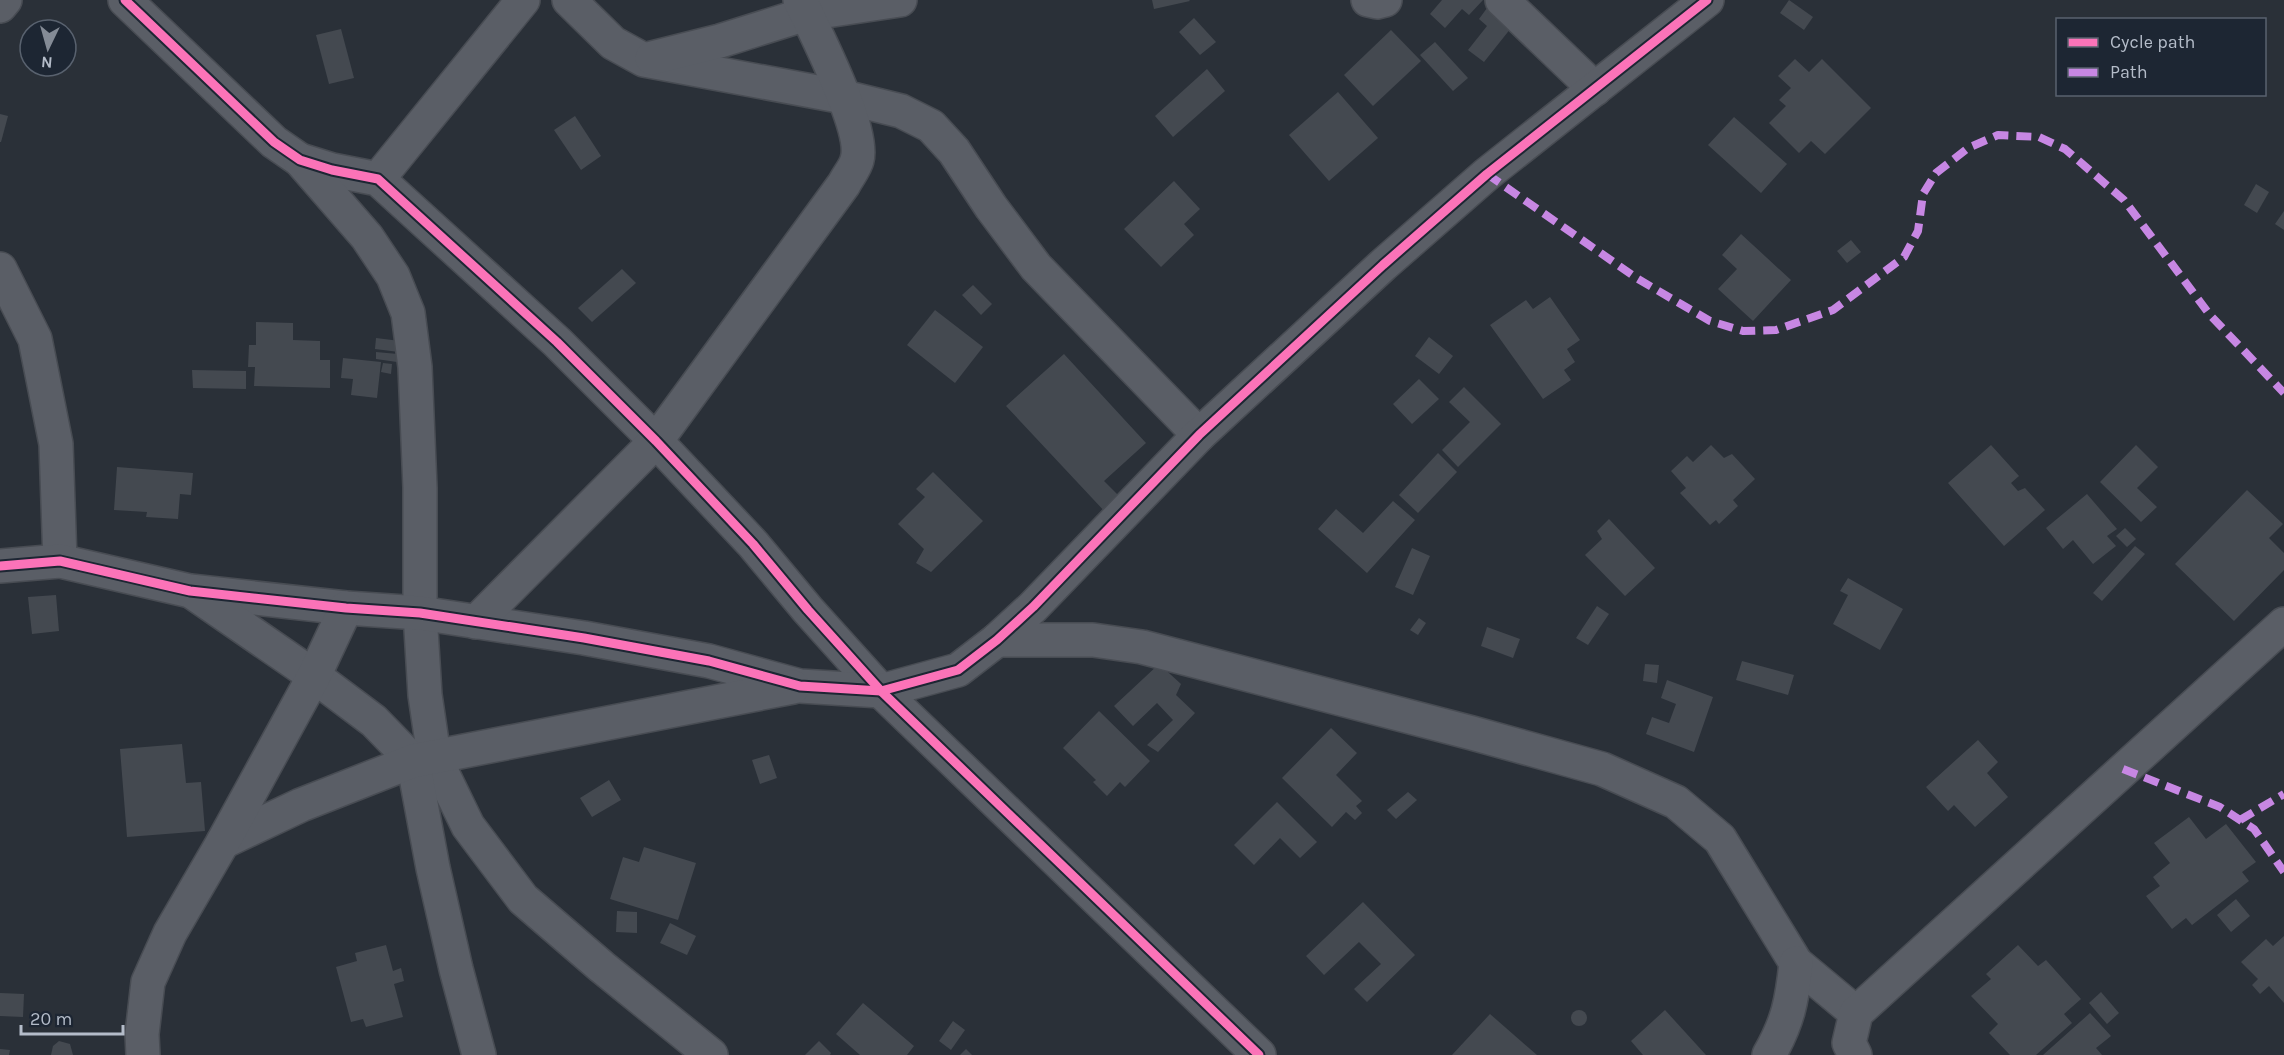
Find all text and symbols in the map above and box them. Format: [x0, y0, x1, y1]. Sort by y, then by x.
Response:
north arrow [18, 18, 78, 78]
legend [2056, 18, 2266, 96]
text: Cycle path [2110, 31, 2195, 53]
text: N [40, 52, 53, 72]
text: Path [2110, 61, 2148, 83]
scale bar [21, 998, 123, 1036]
text: 20 m [30, 1008, 72, 1030]

